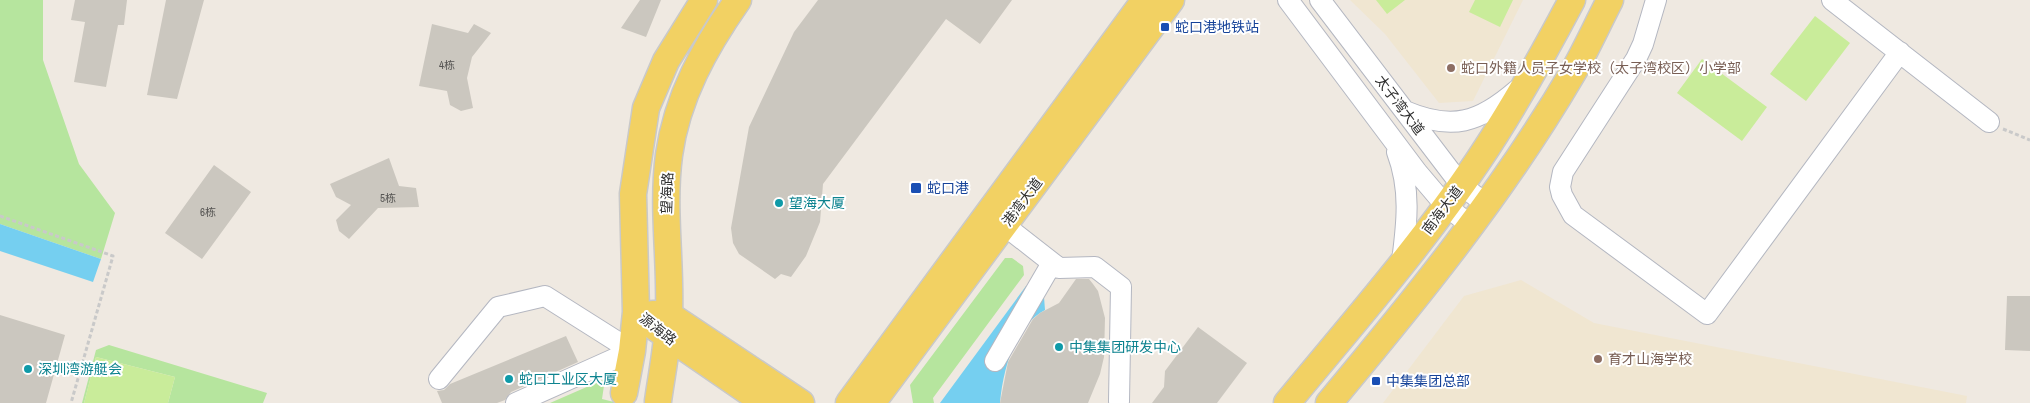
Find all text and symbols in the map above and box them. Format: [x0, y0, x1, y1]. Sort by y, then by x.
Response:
place label: 蛇口港地铁站 [1175, 18, 1259, 36]
marker: 蛇口港地铁站 [1159, 21, 1171, 33]
house number: 4栋 [439, 58, 455, 72]
place label: 蛇口外籍人员子女学校（太子湾校区）小学部 [1461, 59, 1741, 77]
marker: 蛇口外籍人员子女学校（太子湾校区）小学部 [1445, 62, 1457, 74]
street label: 太子湾大道 [1372, 72, 1428, 138]
street label: 望海路 [657, 172, 677, 214]
street label: 港湾大道 [998, 174, 1046, 230]
place label: 蛇口港 [927, 179, 969, 197]
marker: 蛇口港 [909, 181, 923, 195]
street label: 南海大道 [1418, 182, 1466, 238]
house number: 5栋 [380, 191, 396, 205]
place label: 望海大厦 [789, 194, 845, 212]
marker: 望海大厦 [773, 197, 785, 209]
house number: 6栋 [200, 205, 216, 219]
street label: 源海路 [636, 309, 680, 349]
place label: 中集集团研发中心 [1069, 338, 1181, 356]
marker: 中集集团研发中心 [1053, 341, 1065, 353]
place label: 育才山海学校 [1608, 350, 1692, 368]
marker: 育才山海学校 [1592, 353, 1604, 365]
place label: 深圳湾游艇会 [38, 360, 122, 378]
marker: 深圳湾游艇会 [22, 363, 34, 375]
place label: 蛇口工业区大厦 [519, 370, 617, 388]
place label: 中集集团总部 [1386, 372, 1470, 390]
marker: 蛇口工业区大厦 [503, 373, 515, 385]
marker: 中集集团总部 [1370, 375, 1382, 387]

